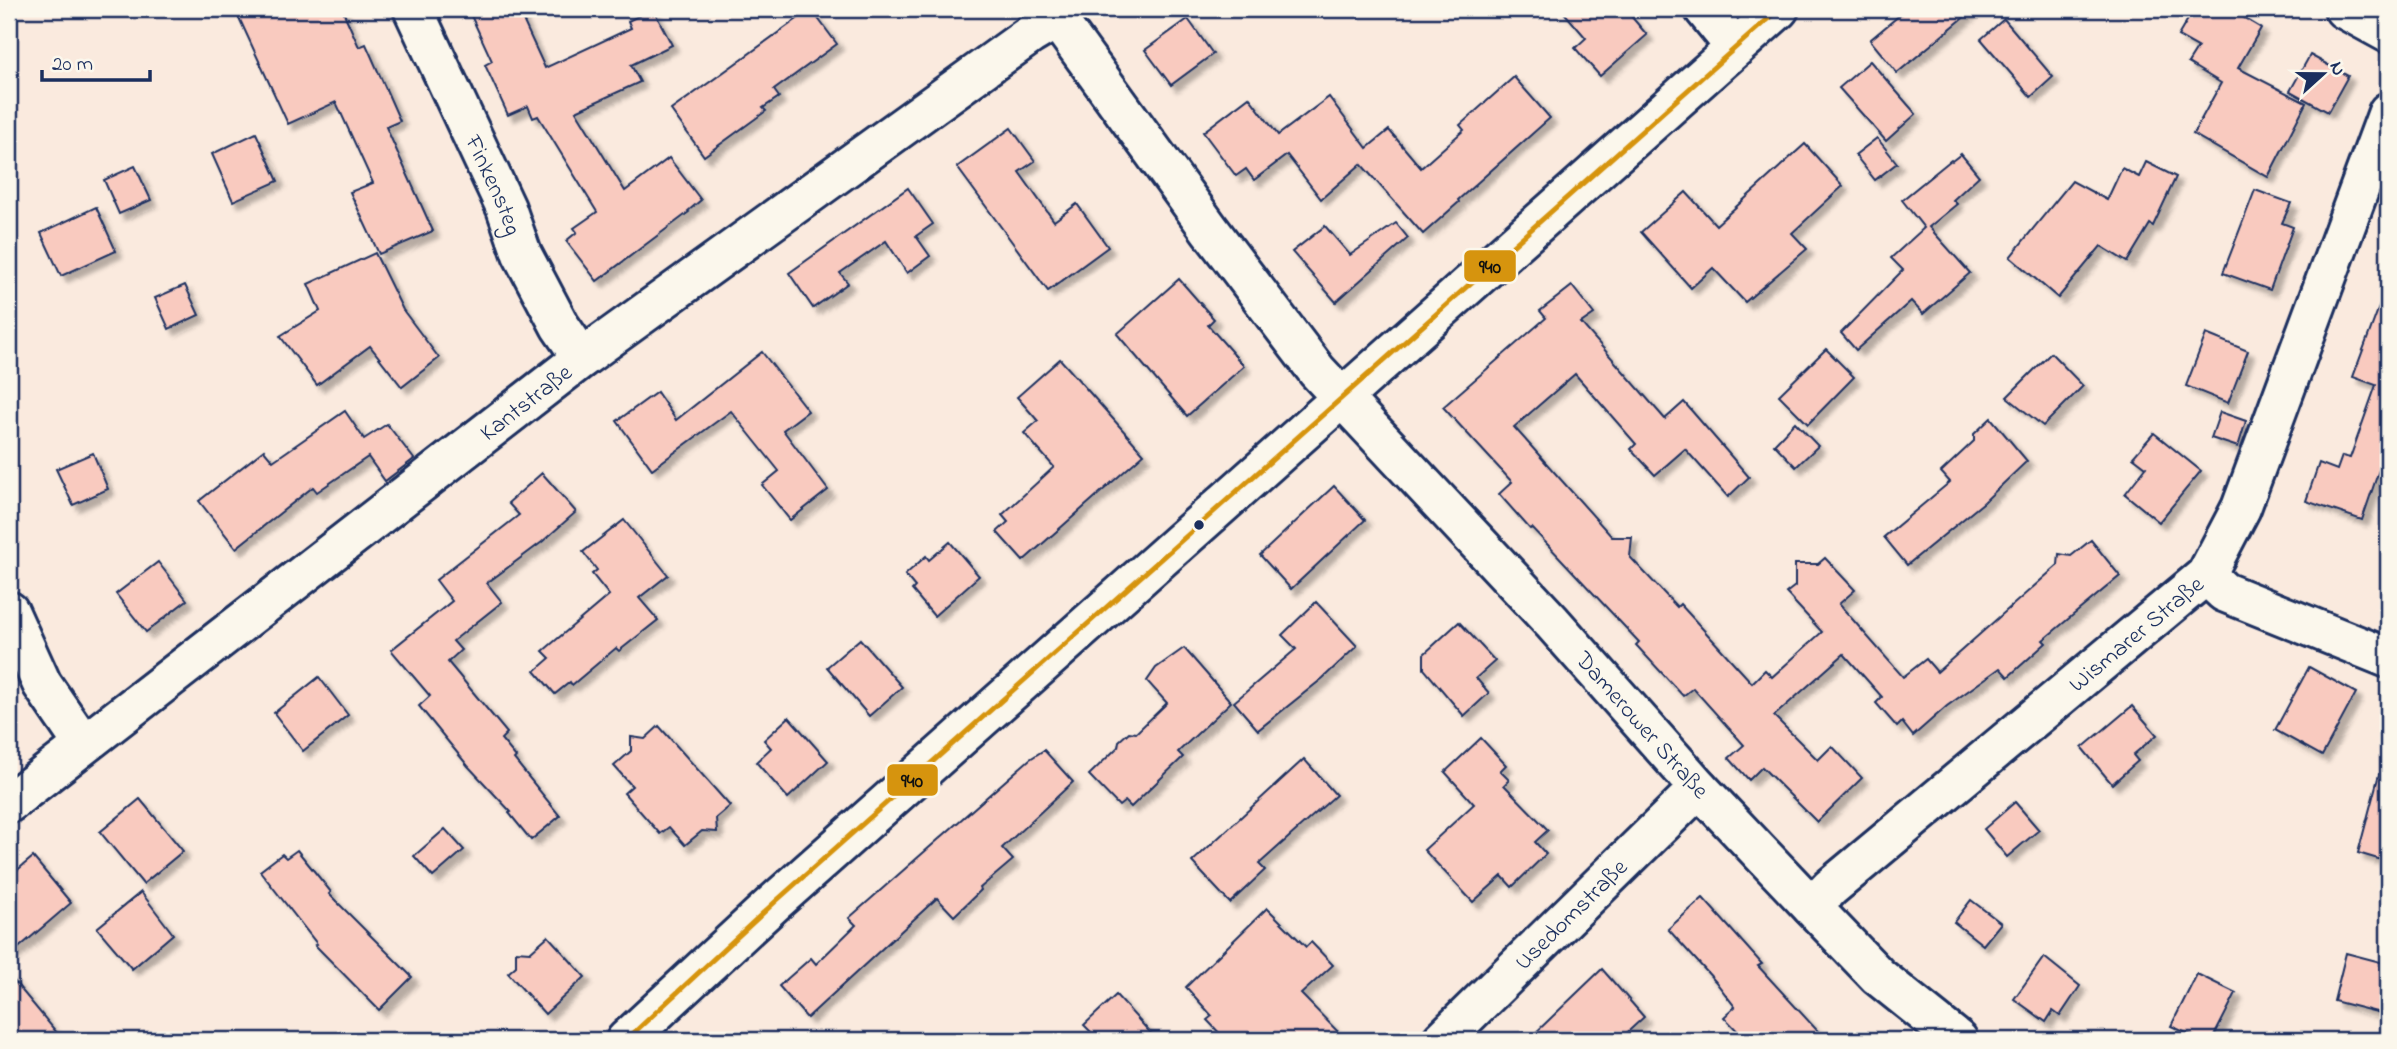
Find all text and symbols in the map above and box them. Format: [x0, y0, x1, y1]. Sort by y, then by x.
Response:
scale bar [42, 38, 150, 82]
north arrow [2288, 38, 2358, 108]
text: 20 m [52, 50, 93, 80]
text: N [2322, 58, 2352, 80]
street label: Finkensteg [454, 129, 529, 241]
line badge: 940 [1463, 249, 1517, 283]
text: 940 [1478, 255, 1502, 282]
street label: Kantstraße [473, 357, 581, 451]
unlabelled marker [1192, 518, 1206, 532]
street label: Wismarer Straße [2062, 568, 2213, 702]
street label: Damerower Straße [1565, 644, 1716, 808]
line badge: 940 [886, 763, 939, 797]
text: 940 [900, 769, 924, 796]
street label: Usedomstraße [1508, 852, 1637, 980]

